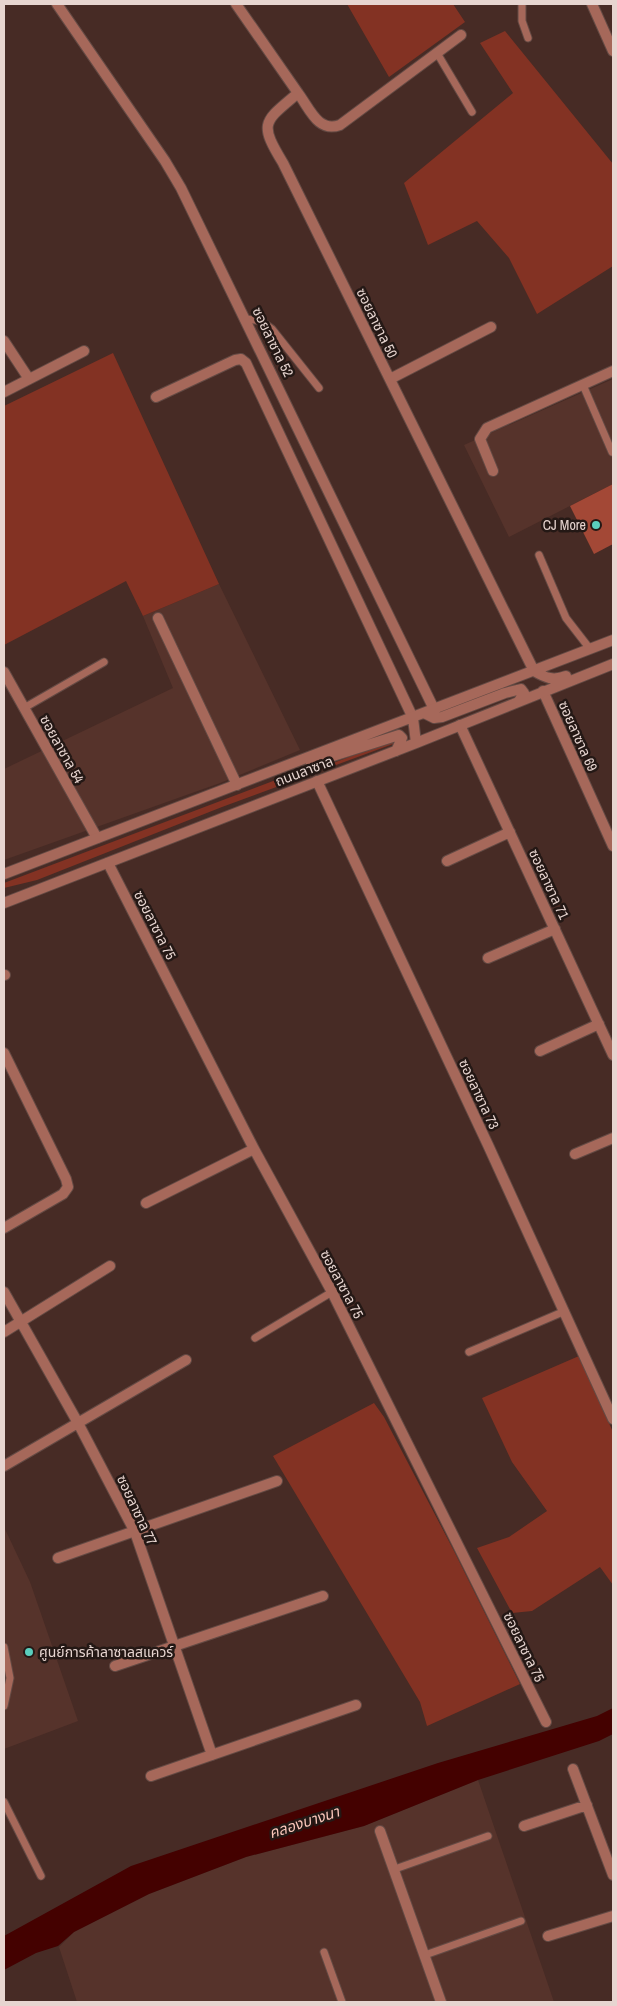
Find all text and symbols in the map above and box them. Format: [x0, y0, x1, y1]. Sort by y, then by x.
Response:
street label: ซอยลาซาล 50 [352, 285, 402, 361]
street label: ซอยลาซาล 52 [248, 304, 298, 380]
place label: CJ More [543, 516, 586, 534]
marker: CJ More [590, 519, 602, 531]
street label: ซอยลาซาล 69 [554, 698, 602, 774]
street label: ซอยลาซาล 54 [36, 712, 88, 787]
street label: ถนนลาซาล [272, 752, 336, 790]
street label: ซอยลาซาล 71 [525, 846, 573, 922]
street label: ซอยลาซาล 75 [130, 887, 180, 963]
street label: ซอยลาซาล 73 [455, 1056, 503, 1132]
street label: ซอยลาซาล 75 [316, 1247, 368, 1321]
street label: ซอยลาซาล 77 [113, 1472, 161, 1548]
street label: ซอยลาซาล 75 [499, 1609, 549, 1685]
place label: ศูนย์การค้าลาซาลสแควร์ [39, 1643, 174, 1661]
marker: ศูนย์การค้าลาซาลสแควร์ [23, 1646, 35, 1658]
water label: คลองบางนา [266, 1800, 343, 1843]

